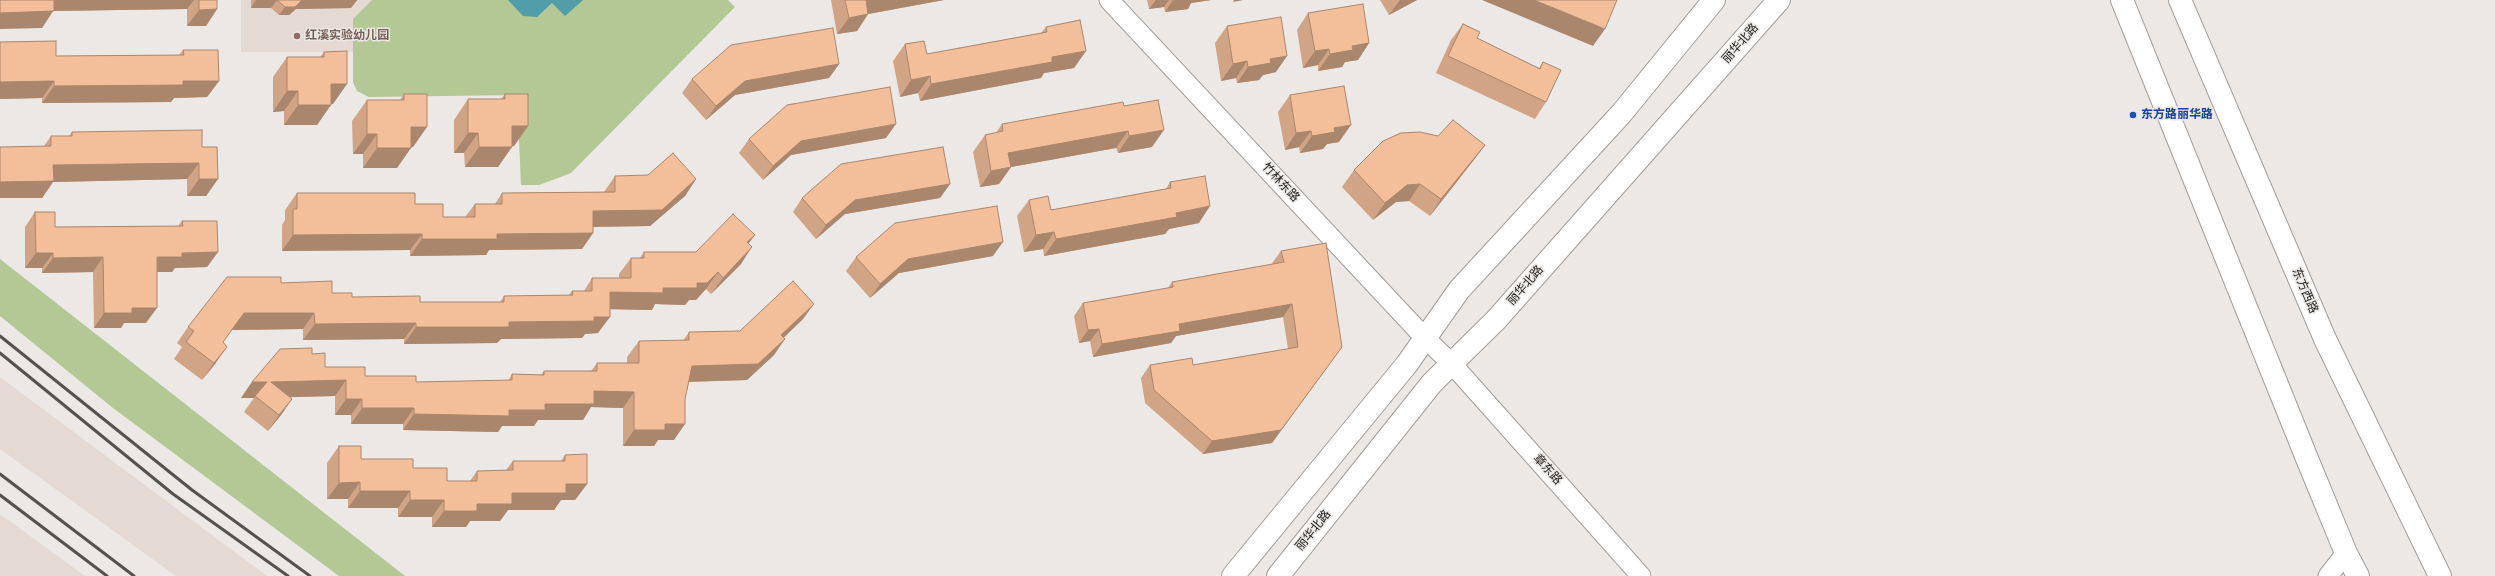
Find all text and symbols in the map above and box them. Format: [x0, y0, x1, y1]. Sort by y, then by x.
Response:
street label: 丽华北路 [1720, 21, 1762, 67]
place label: 红溪实验幼儿园 [305, 29, 389, 43]
marker: 红溪实验幼儿园 [292, 31, 302, 41]
place label: 东方路丽华路 [2141, 108, 2213, 122]
marker: 东方路丽华路 [2128, 110, 2138, 120]
street label: 竹林东路 [1258, 161, 1302, 205]
street label: 丽华北路 [1505, 263, 1547, 309]
street label: 东方西路 [2288, 266, 2320, 316]
street label: 章东路 [1530, 452, 1564, 488]
street label: 丽华北路 [1293, 508, 1335, 554]

